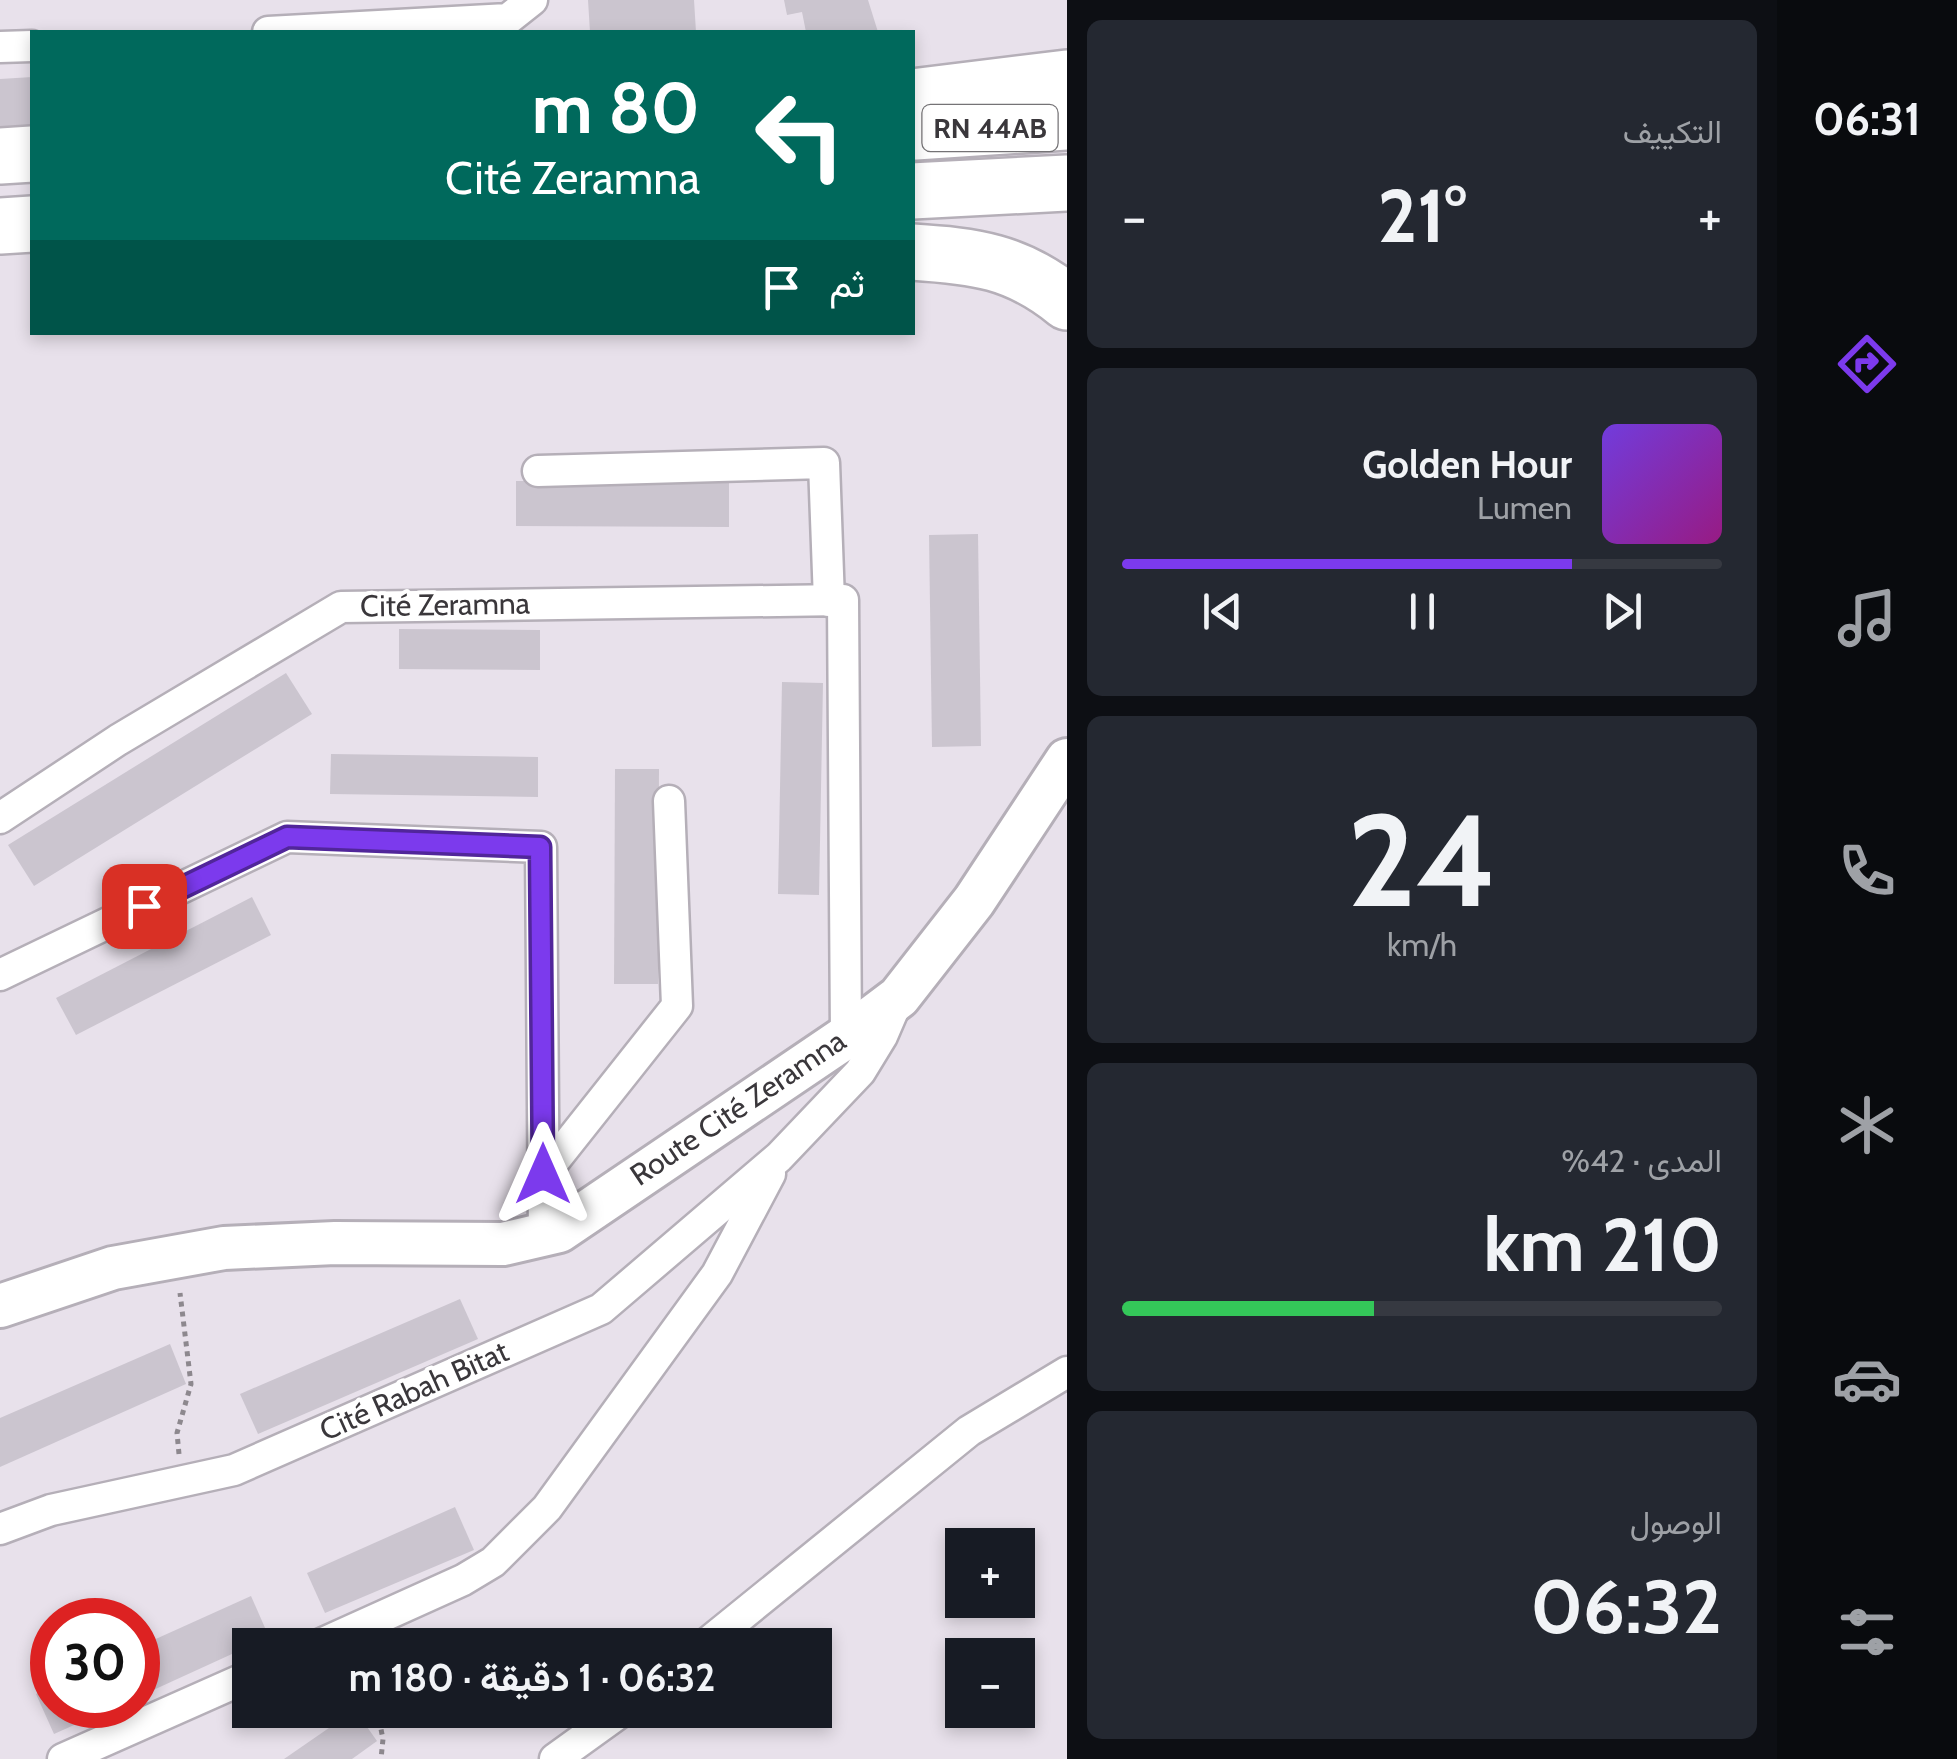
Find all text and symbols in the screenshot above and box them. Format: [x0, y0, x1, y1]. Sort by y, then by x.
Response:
text: 80 m [532, 65, 700, 151]
icon: left [735, 70, 865, 200]
text: 06:31 [1813, 92, 1921, 146]
road number: RN 44AB [922, 105, 1058, 151]
text: التكييف [1623, 112, 1722, 151]
text: Cité Zeramna [445, 151, 700, 205]
text: 21° [1377, 170, 1467, 261]
text: − [1122, 183, 1146, 250]
text: + [1698, 183, 1722, 250]
icon: arrive [754, 260, 809, 315]
text: ثم [829, 260, 865, 307]
icon: directions [1832, 329, 1902, 399]
text: Golden Hour [1362, 441, 1572, 488]
text: Lumen [1477, 488, 1572, 527]
icon: music [1832, 583, 1902, 653]
icon: previous [1195, 584, 1250, 639]
icon: pause [1395, 584, 1450, 639]
icon: next [1595, 584, 1650, 639]
street label: Cité Zeramna [360, 585, 531, 624]
text: 24 [1347, 781, 1497, 939]
icon: phone [1832, 836, 1902, 906]
pin [102, 864, 187, 949]
icon: arrive [117, 879, 172, 934]
text: km/h [1387, 925, 1457, 964]
street label: Route Cité Zeramna [623, 1022, 853, 1193]
icon: climate [1832, 1090, 1902, 1160]
position arrow [491, 1122, 595, 1226]
text: المدى · 42% [1561, 1141, 1722, 1180]
text: 210 km [1483, 1199, 1722, 1290]
street label: Cité Rabah Bitat [314, 1332, 514, 1449]
icon: car [1832, 1344, 1902, 1414]
text: الوصول [1630, 1503, 1722, 1542]
map controls [945, 1528, 1035, 1728]
button: + [945, 1528, 1035, 1618]
text: 06:32 [1530, 1561, 1722, 1652]
icon: filters [1832, 1597, 1902, 1667]
speed limit sign: 30 [30, 1598, 160, 1728]
button: − [945, 1638, 1035, 1728]
text: 06:32 · 1 دقيقة · 180 m [349, 1654, 715, 1701]

